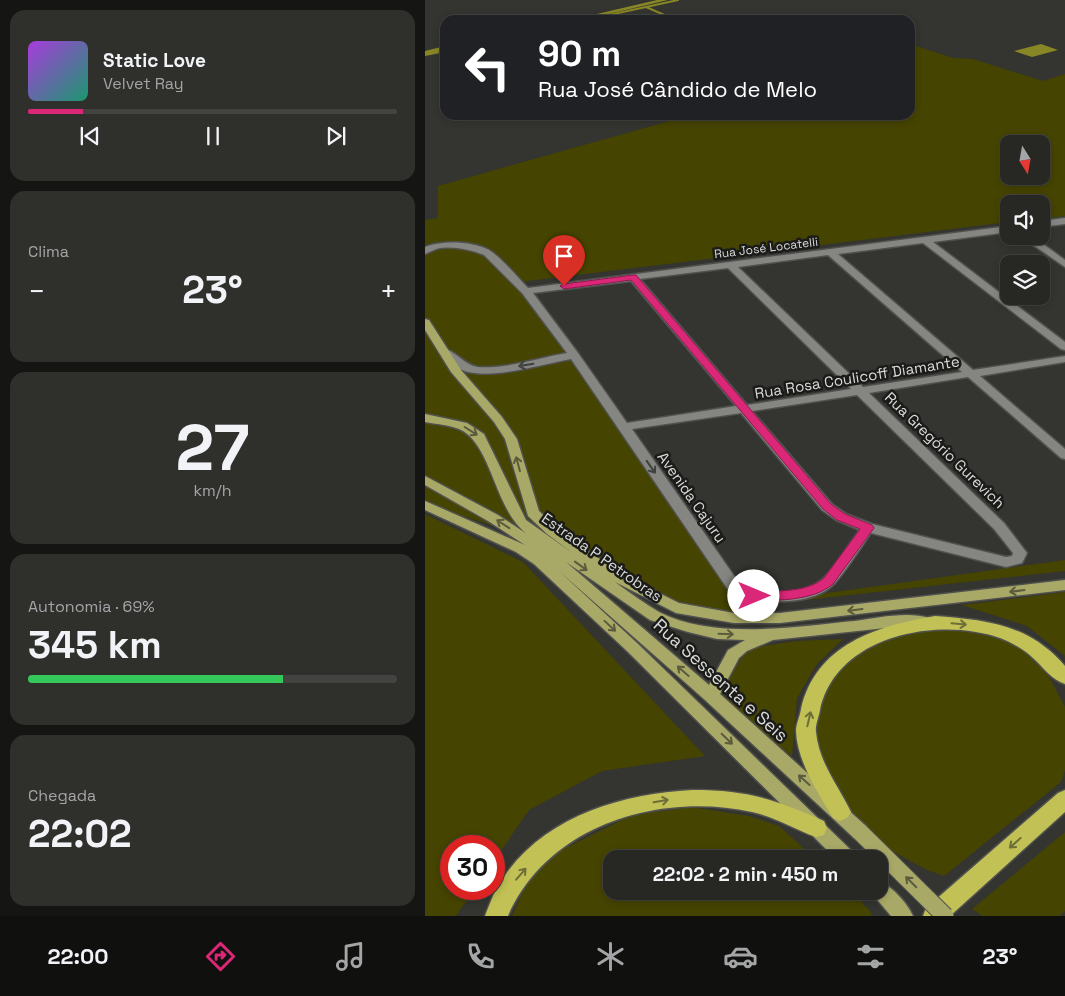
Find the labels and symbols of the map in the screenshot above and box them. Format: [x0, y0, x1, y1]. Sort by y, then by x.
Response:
north arrow [1000, 135, 1050, 185]
street label: Rua José Locatelli [713, 234, 819, 262]
pin [543, 235, 585, 286]
street label: Rua Rosa Coulicoff Diamante [753, 351, 961, 403]
one-way arrow [518, 360, 534, 370]
street label: Rua Gregório Gurevich [881, 388, 1009, 512]
one-way arrow [464, 426, 478, 436]
street label: Avenida Cajuru [654, 448, 730, 546]
one-way arrow [512, 457, 522, 473]
one-way arrow [646, 460, 656, 474]
street label: Estrada P Petrobras [538, 508, 666, 606]
one-way arrow [496, 519, 510, 529]
one-way arrow [574, 561, 588, 571]
position arrow [727, 569, 779, 621]
one-way arrow [1009, 586, 1025, 596]
one-way arrow [847, 605, 863, 615]
street label: Rua Sessenta e Seis [649, 613, 793, 747]
one-way arrow [951, 619, 967, 628]
one-way arrow [603, 621, 616, 632]
one-way arrow [717, 629, 733, 638]
one-way arrow [676, 665, 689, 677]
one-way arrow [805, 712, 814, 728]
one-way arrow [721, 733, 733, 745]
one-way arrow [797, 774, 810, 785]
one-way arrow [652, 796, 668, 806]
speed limit sign: 30 [440, 835, 505, 900]
one-way arrow [1009, 837, 1022, 849]
one-way arrow [515, 868, 526, 881]
one-way arrow [904, 876, 917, 888]

